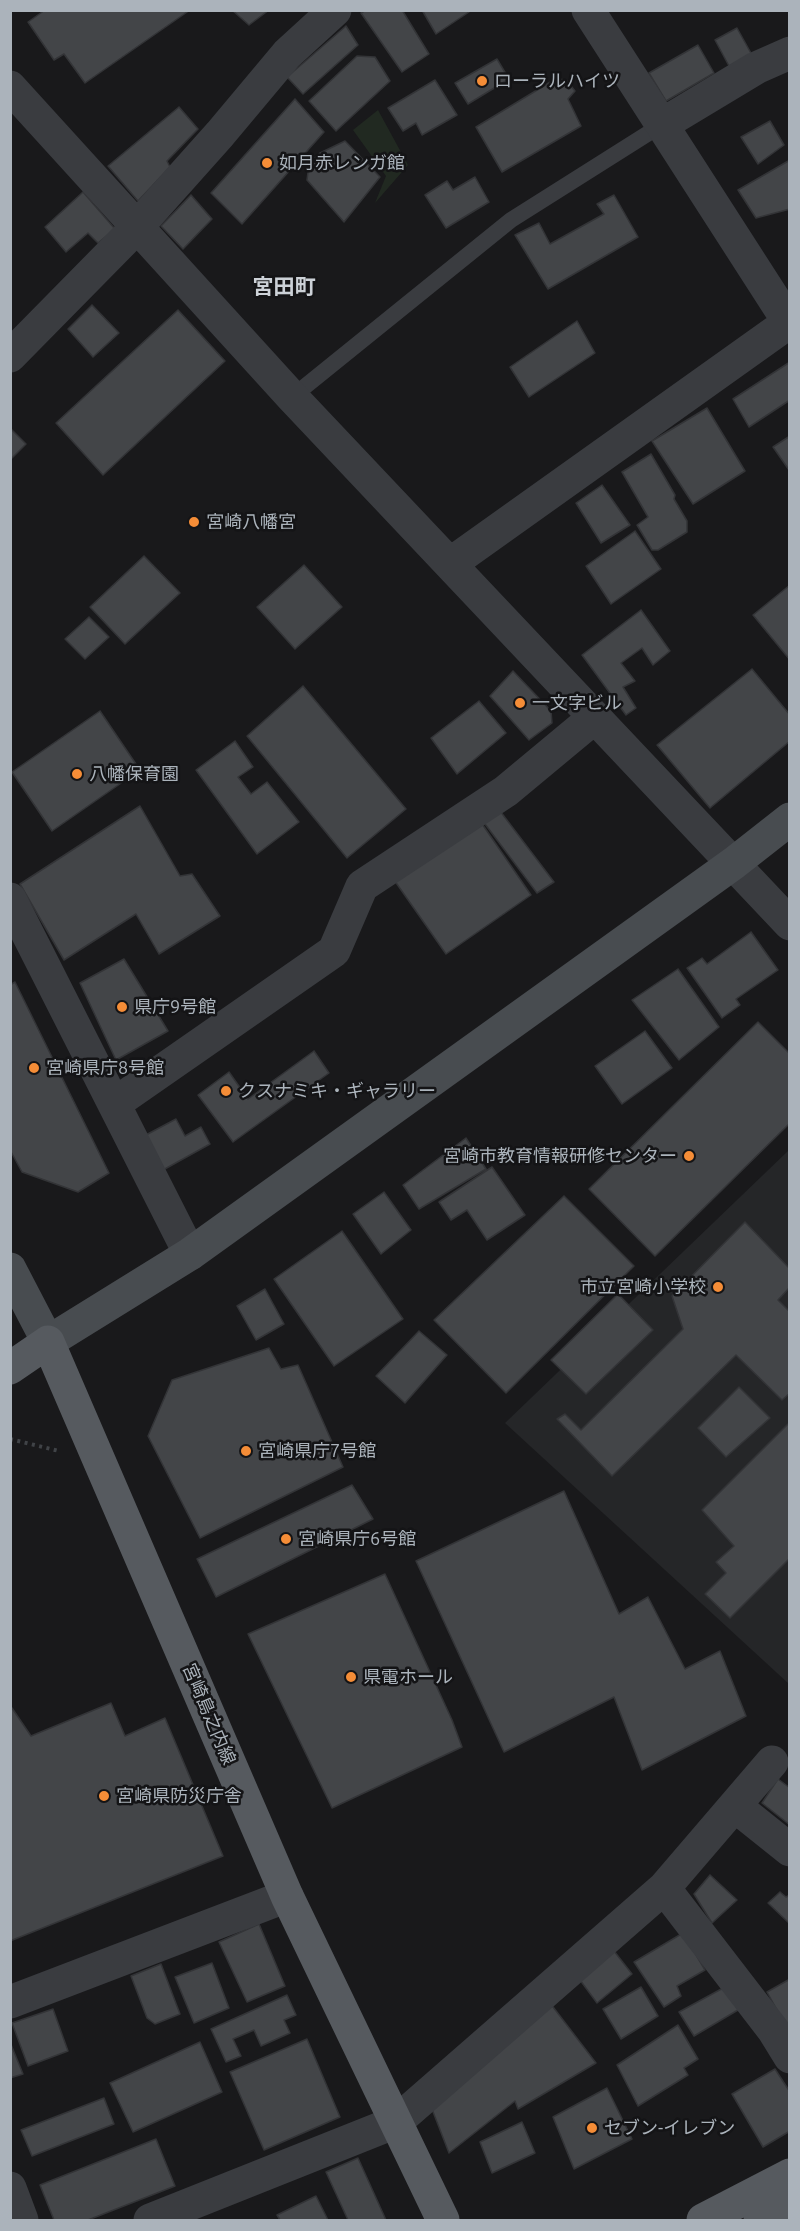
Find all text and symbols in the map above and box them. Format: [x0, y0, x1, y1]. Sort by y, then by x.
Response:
place label: ローラルハイツ [494, 70, 620, 92]
marker: ローラルハイツ [475, 74, 489, 88]
place label: 如月赤レンガ館 [279, 152, 405, 174]
marker: 如月赤レンガ館 [260, 156, 274, 170]
district label: 宮田町 [253, 274, 315, 300]
place label: 宮崎八幡宮 [206, 511, 296, 533]
marker: 宮崎八幡宮 [187, 515, 201, 529]
place label: 一文字ビル [532, 692, 622, 714]
marker: 一文字ビル [513, 696, 527, 710]
place label: 八幡保育園 [89, 763, 179, 785]
marker: 八幡保育園 [70, 767, 84, 781]
place label: 県庁9号館 [134, 996, 216, 1018]
marker: 県庁9号館 [115, 1000, 129, 1014]
place label: 宮崎県庁8号館 [46, 1057, 164, 1079]
marker: 宮崎県庁8号館 [27, 1061, 41, 1075]
place label: クスナミキ・ギャラリー [238, 1080, 436, 1102]
marker: クスナミキ・ギャラリー [219, 1084, 233, 1098]
place label: 宮崎市教育情報研修センター [443, 1145, 677, 1167]
marker: 宮崎市教育情報研修センター [682, 1149, 696, 1163]
place label: 市立宮崎小学校 [580, 1276, 706, 1298]
marker: 市立宮崎小学校 [711, 1280, 725, 1294]
place label: 宮崎県庁7号館 [258, 1440, 376, 1462]
marker: 宮崎県庁7号館 [239, 1444, 253, 1458]
place label: 宮崎県庁6号館 [298, 1528, 416, 1550]
marker: 宮崎県庁6号館 [279, 1532, 293, 1546]
street label: 宮崎島之内線 [178, 1660, 240, 1768]
place label: 県電ホール [363, 1666, 453, 1688]
marker: 県電ホール [344, 1670, 358, 1684]
place label: 宮崎県防災庁舎 [116, 1785, 242, 1807]
marker: 宮崎県防災庁舎 [97, 1789, 111, 1803]
place label: セブン-イレブン [604, 2117, 735, 2139]
marker: セブン-イレブン [585, 2121, 599, 2135]

